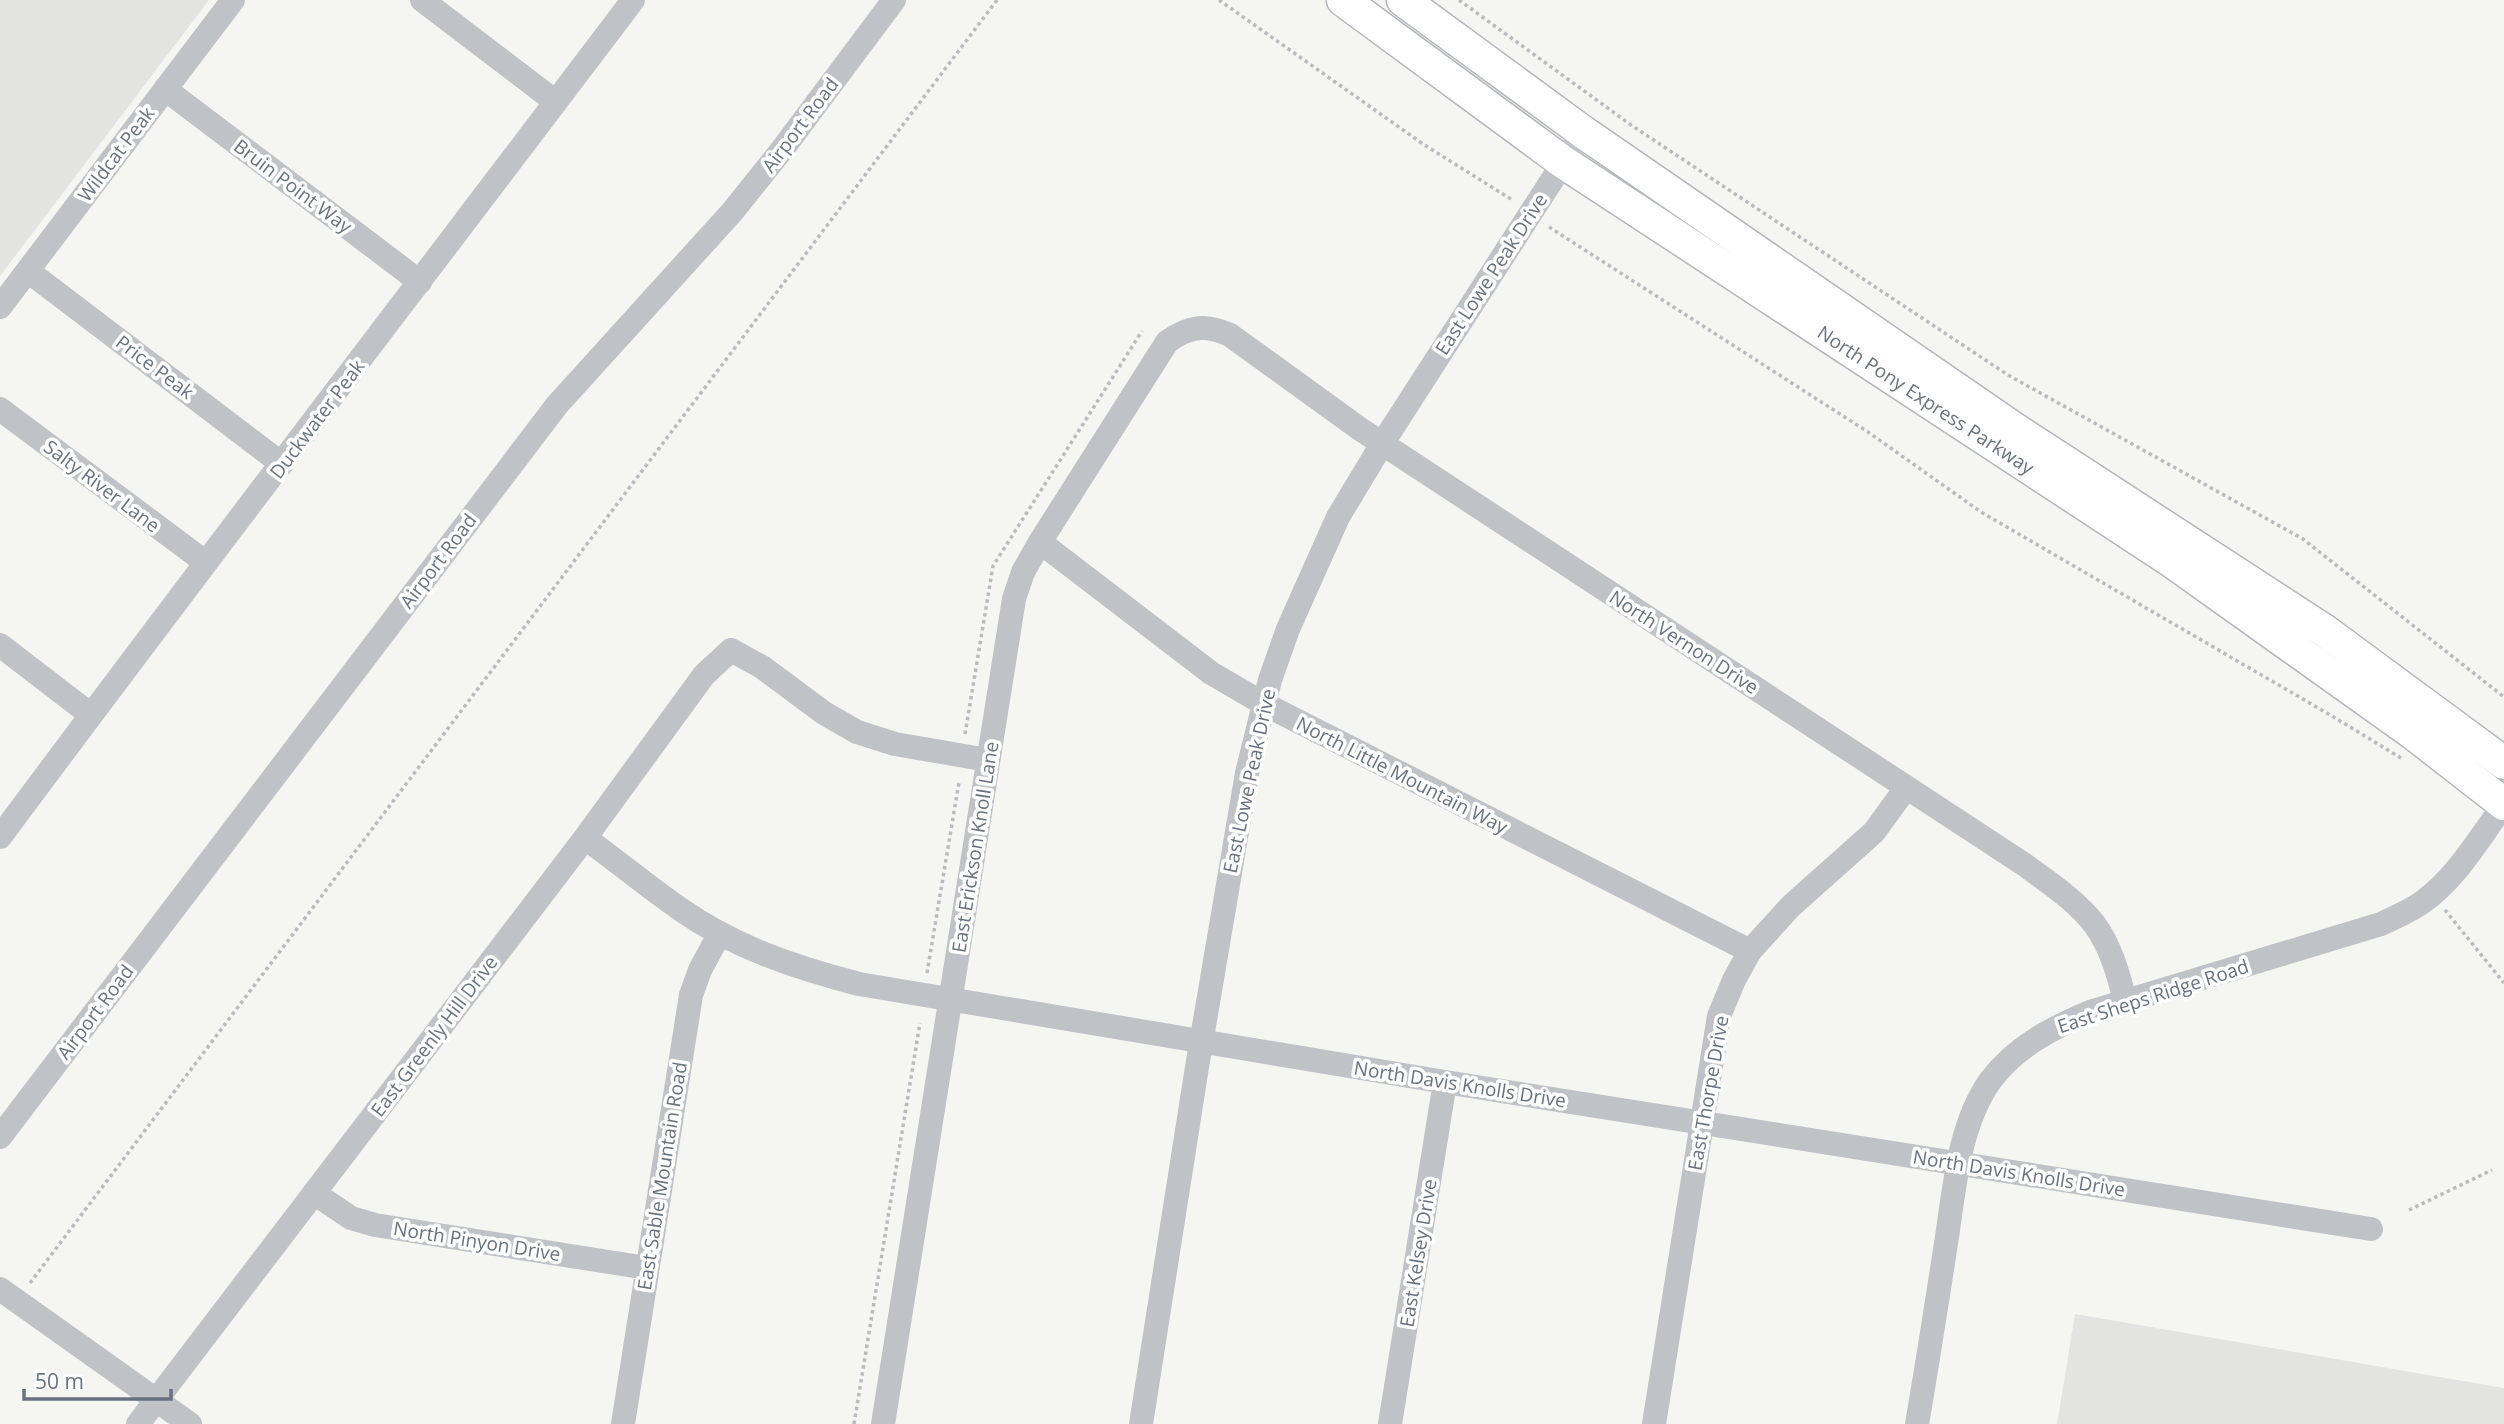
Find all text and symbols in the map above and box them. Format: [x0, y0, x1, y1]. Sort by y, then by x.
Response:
street label: Airport Road [756, 72, 844, 178]
street label: Wildcat Peak [72, 101, 160, 207]
street label: Bruin Point Way [229, 133, 358, 239]
street label: East Lowe Peak Drive [1429, 188, 1553, 360]
street label: North Pony Express Parkway [1812, 319, 2040, 481]
street label: Price Peak [111, 329, 199, 405]
street label: Duckwater Peak [264, 354, 370, 484]
street label: Salty River Lane [39, 434, 165, 538]
street label: Airport Road [394, 508, 482, 614]
street label: North Vernon Drive [1604, 584, 1764, 700]
street label: East Lowe Peak Drive [1217, 687, 1281, 875]
street label: North Little Mountain Way [1292, 710, 1512, 840]
street label: East Erickson Knoll Lane [945, 740, 1005, 954]
street label: East Greenly Hill Drive [365, 950, 503, 1122]
street label: East Sheps Ridge Road [2054, 953, 2252, 1039]
street label: Airport Road [51, 959, 139, 1065]
street label: East Thorpe Drive [1682, 1013, 1734, 1173]
street label: North Davis Knolls Drive [1352, 1054, 1568, 1114]
street label: East Sable Mountain Road [631, 1060, 693, 1292]
street label: North Davis Knolls Drive [1911, 1143, 2127, 1203]
street label: East Kelsey Drive [1393, 1177, 1443, 1329]
street label: North Pinyon Drive [392, 1215, 562, 1267]
scale bar [24, 1358, 172, 1402]
text: 50 m [35, 1367, 84, 1395]

